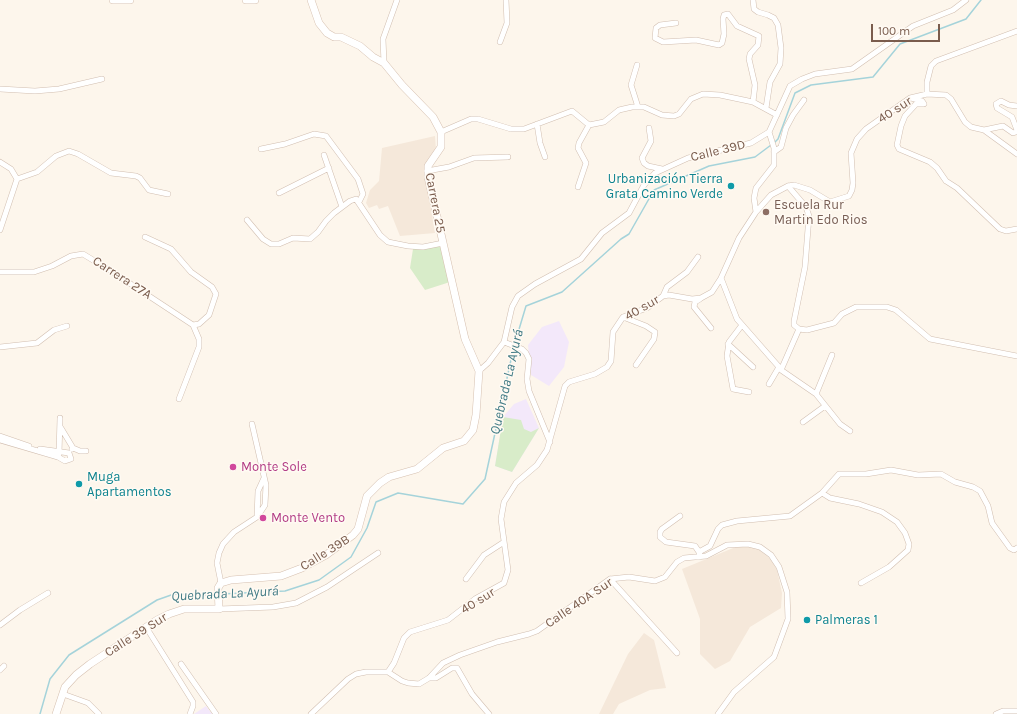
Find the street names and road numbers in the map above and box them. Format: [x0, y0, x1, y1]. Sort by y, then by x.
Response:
street label: 40 sur [875, 93, 915, 127]
street label: Calle 39D [689, 137, 747, 165]
street label: Carrera 25 [422, 172, 448, 234]
street label: Carrera 27A [90, 253, 154, 303]
street label: 40 sur [622, 292, 662, 324]
street label: Calle 39B [297, 532, 353, 574]
street label: Calle 40A Sur [542, 575, 616, 631]
street label: 40 sur [458, 584, 498, 618]
street label: Calle 39 Sur [102, 610, 170, 660]

